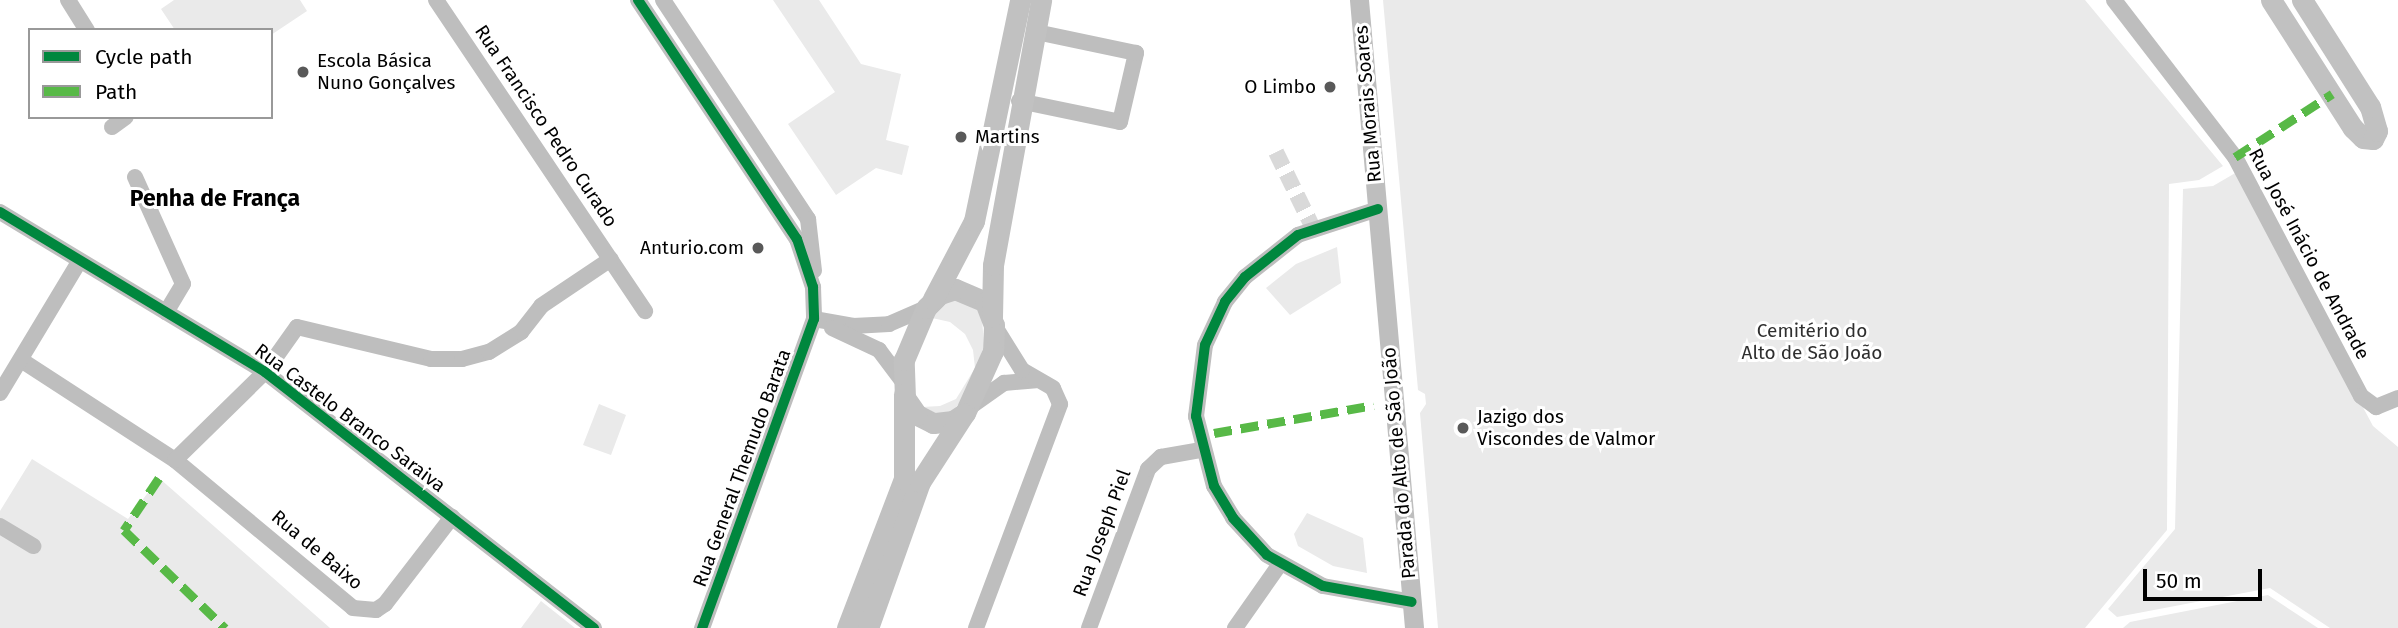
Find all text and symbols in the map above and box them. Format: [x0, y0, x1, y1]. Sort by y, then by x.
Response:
street label: Rua Francisco Pedro Curado [470, 21, 622, 231]
street label: Rua Morais Soares [1350, 24, 1386, 184]
legend [28, 28, 273, 119]
text: Cycle path [95, 44, 193, 70]
place label: Escola Básica Nuno Gonçalves [317, 50, 455, 94]
marker: Escola Básica Nuno Gonçalves [295, 64, 311, 80]
place label: O Limbo [1244, 76, 1316, 98]
text: Path [95, 79, 137, 105]
marker: O Limbo [1322, 79, 1338, 95]
place label: Martins [975, 126, 1040, 148]
marker: Martins [953, 129, 969, 145]
street label: Rua José Inácio de Andrade [2244, 145, 2374, 363]
district label: Penha de França [130, 184, 300, 212]
place label: Anturio.com [640, 237, 744, 259]
marker: Anturio.com [750, 240, 766, 256]
park label: Cemitério do Alto de São João [1742, 320, 1882, 364]
street label: Rua Castelo Branco Saraiva [250, 339, 450, 497]
street label: Rua General Themudo Barata [688, 346, 796, 590]
street label: Parada do Alto de São João [1378, 346, 1420, 580]
place label: Jazigo dos Viscondes de Valmor [1477, 406, 1655, 450]
marker: Jazigo dos Viscondes de Valmor [1455, 420, 1471, 436]
street label: Rua Joseph Piel [1068, 466, 1136, 600]
street label: Rua de Baixo [267, 505, 367, 595]
scale bar [2146, 554, 2265, 598]
text: 50 m [2156, 568, 2202, 594]

